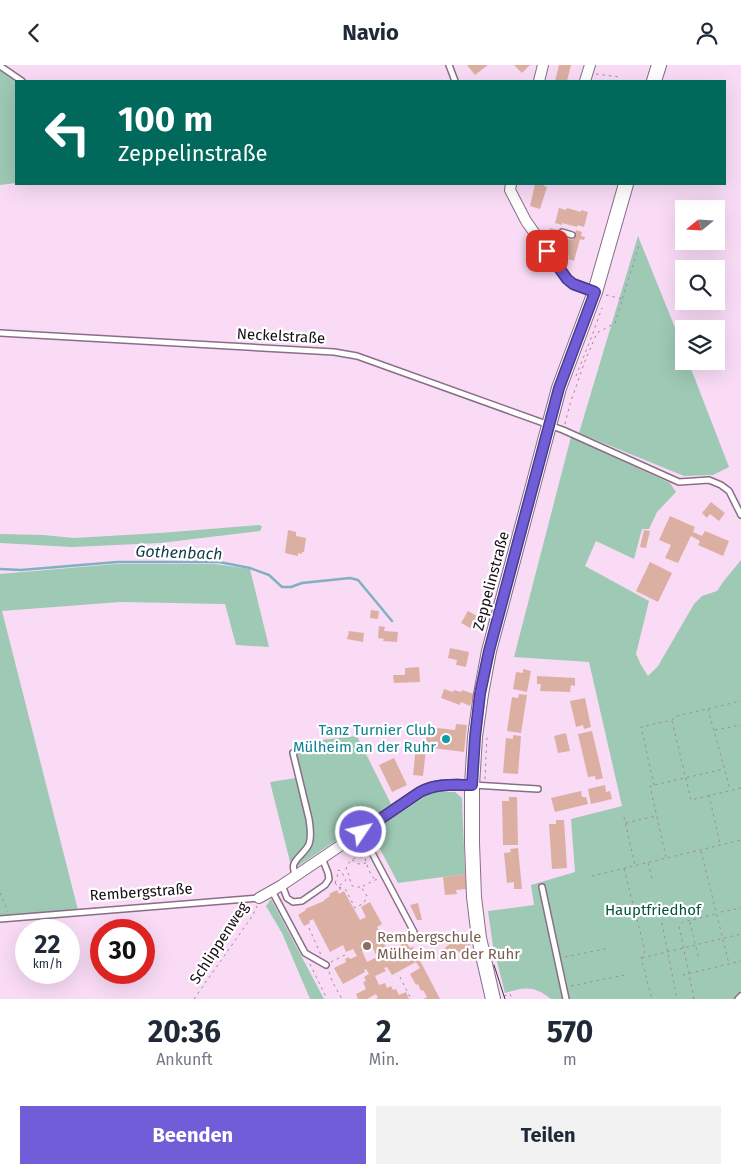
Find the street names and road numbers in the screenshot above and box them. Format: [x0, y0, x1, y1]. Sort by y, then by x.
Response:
street label: Neckelstraße [236, 325, 326, 347]
street label: Zeppelinstraße [469, 529, 513, 633]
street label: Rembergstraße [89, 879, 193, 905]
street label: Schlippenweg [186, 898, 252, 987]

